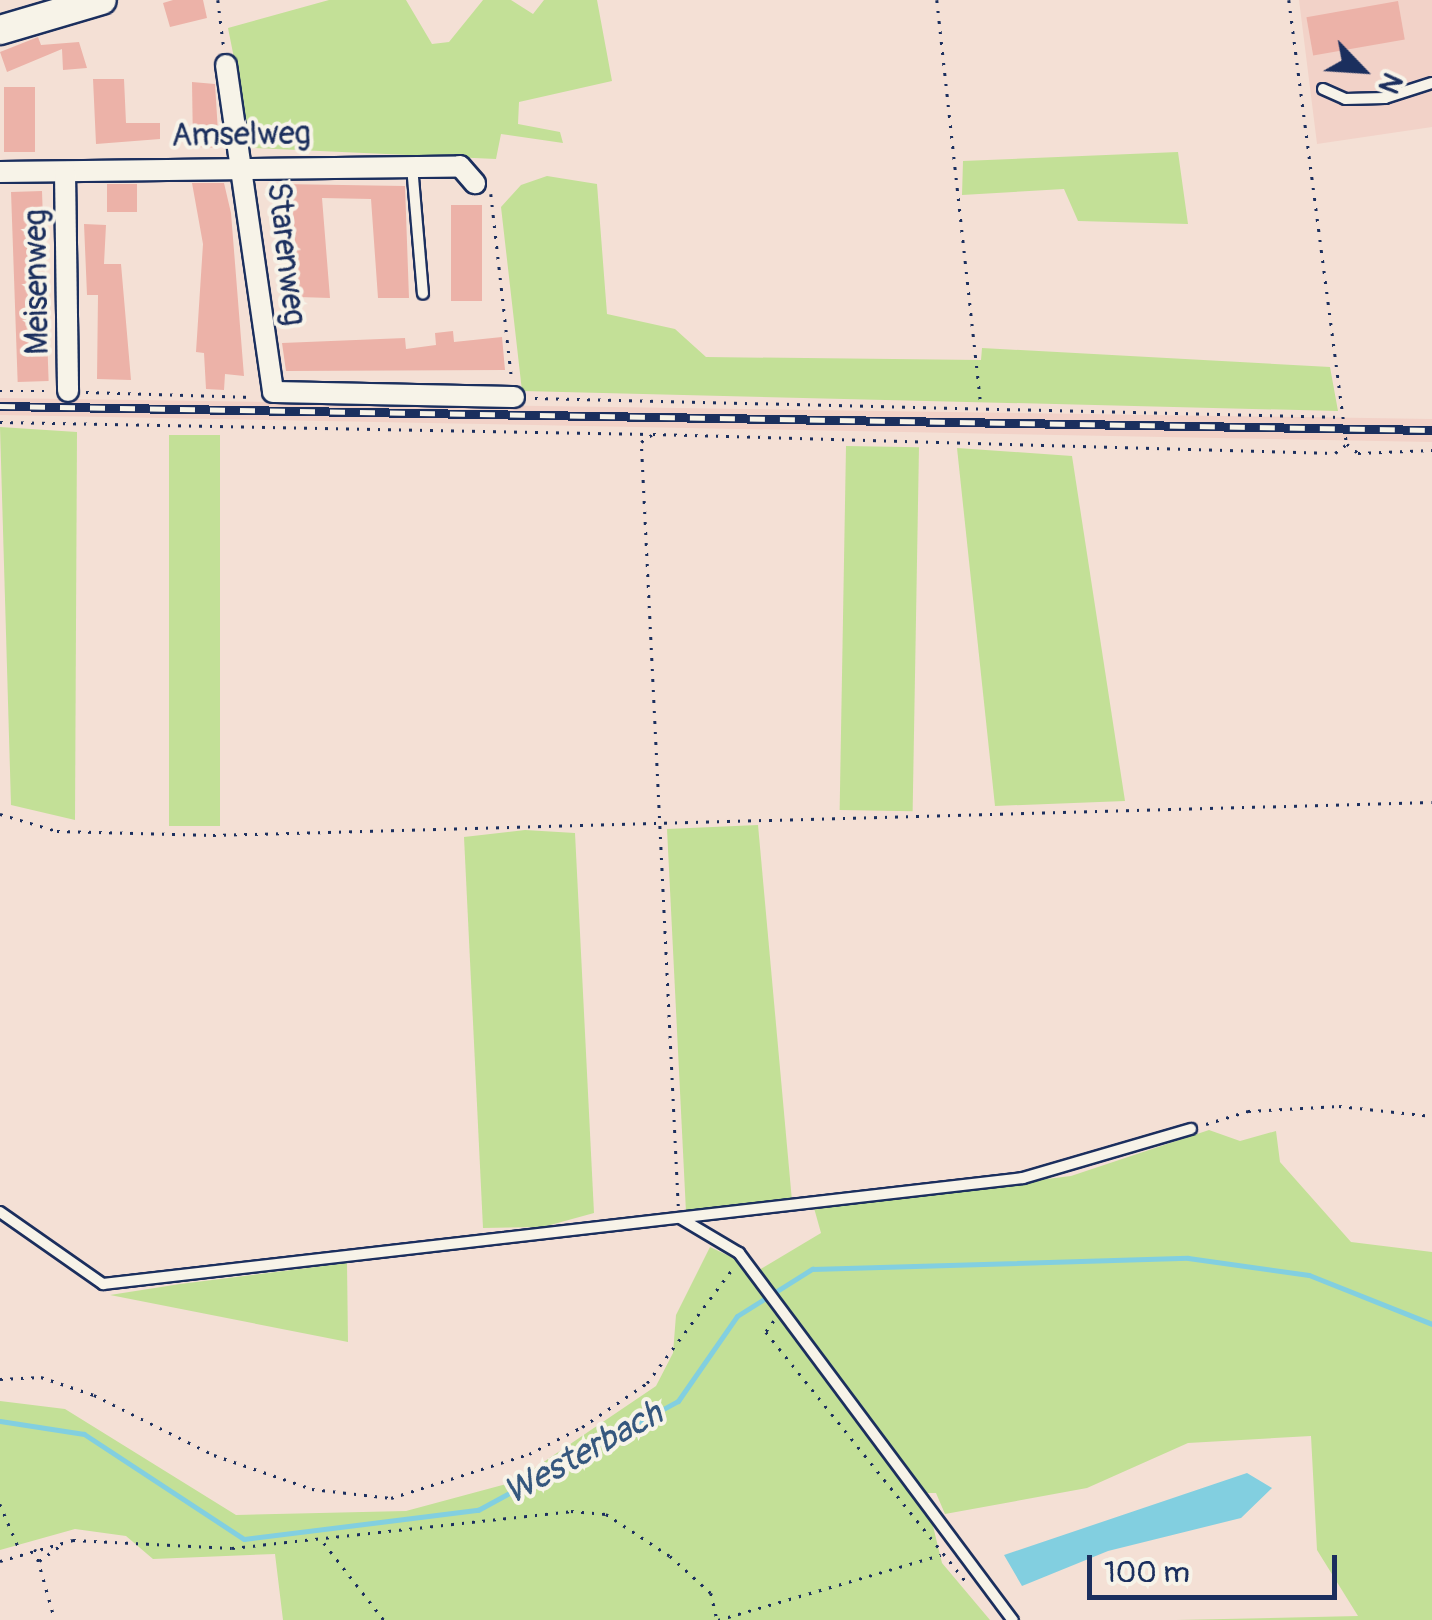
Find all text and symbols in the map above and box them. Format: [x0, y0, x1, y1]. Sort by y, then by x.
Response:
north arrow [1312, 20, 1412, 120]
text: N [1370, 67, 1410, 99]
street label: Amselweg [171, 115, 311, 155]
street label: Starenweg [258, 180, 314, 328]
street label: Meisenweg [17, 209, 57, 355]
water label: Westerbach [497, 1392, 669, 1514]
scale bar [1092, 1535, 1342, 1597]
text: 100 m [1104, 1554, 1190, 1591]

